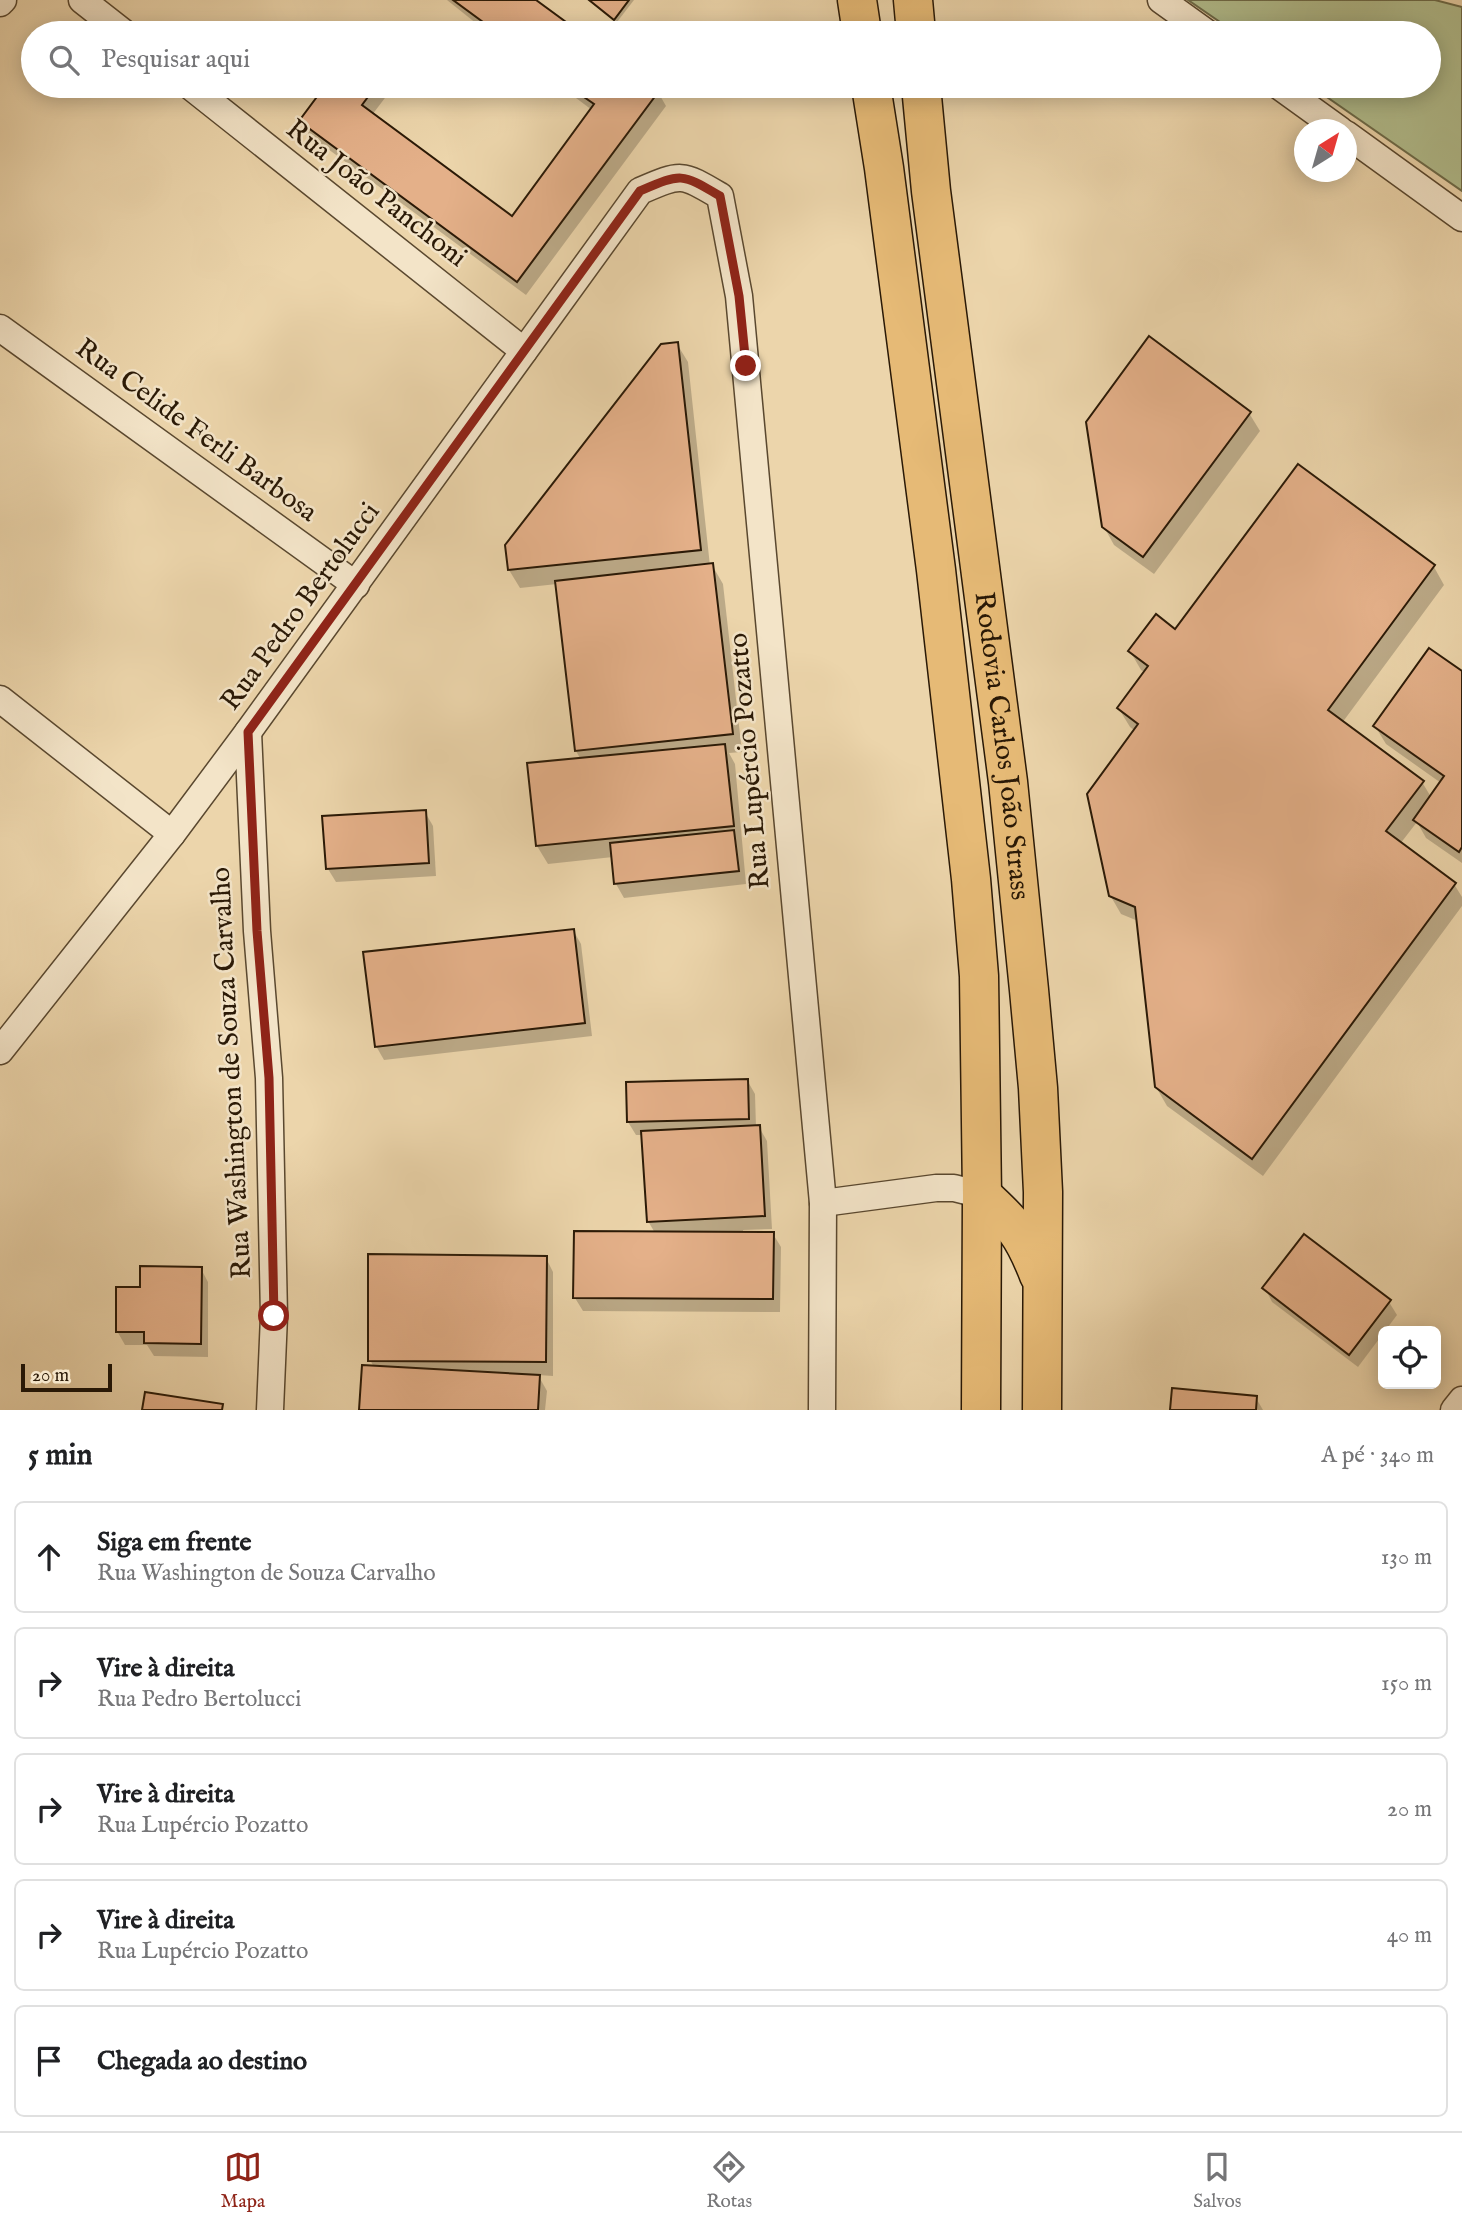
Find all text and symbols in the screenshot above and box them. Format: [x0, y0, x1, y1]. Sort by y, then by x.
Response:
search box [21, 21, 1441, 98]
icon: search [45, 41, 83, 79]
text: Pesquisar aqui [101, 43, 250, 76]
street label: Rua João Panchoni [278, 112, 474, 276]
north arrow [1294, 119, 1357, 182]
street label: Rua Celide Ferli Barbosa [68, 331, 325, 531]
route end [730, 350, 761, 381]
street label: Rua Pedro Bertolucci [214, 496, 388, 718]
street label: Rodovia Carlos João Strass [966, 590, 1037, 902]
street label: Rua Lupércio Pozatto [721, 631, 779, 891]
street label: Rua Washington de Souza Carvalho [204, 866, 260, 1280]
route start [258, 1300, 289, 1331]
map controls [1378, 1326, 1441, 1389]
button: locate [1378, 1326, 1441, 1389]
scale bar [21, 1361, 112, 1393]
text: 20 m [32, 1364, 69, 1388]
text: 5 min [28, 1437, 93, 1475]
text: A pé · 340 m [1321, 1441, 1434, 1470]
text: Siga em frente [97, 1526, 252, 1559]
icon: ahead [30, 1538, 68, 1576]
text: 130 m [1381, 1543, 1432, 1572]
text: Rua Washington de Souza Carvalho [97, 1559, 436, 1588]
text: Vire à direita [97, 1652, 234, 1685]
icon: right [30, 1664, 68, 1702]
text: 150 m [1381, 1669, 1432, 1698]
text: Rua Pedro Bertolucci [97, 1685, 301, 1714]
text: Vire à direita [97, 1778, 234, 1811]
icon: right [30, 1790, 68, 1828]
text: 20 m [1387, 1795, 1432, 1824]
text: Rua Lupércio Pozatto [97, 1811, 308, 1840]
text: Vire à direita [97, 1904, 234, 1937]
icon: right [30, 1916, 68, 1954]
text: 40 m [1387, 1921, 1432, 1950]
text: Rua Lupércio Pozatto [97, 1937, 308, 1966]
icon: arrive [30, 2042, 68, 2080]
text: Chegada ao destino [97, 2045, 307, 2078]
tab: Mapa [221, 2148, 265, 2214]
tab: Rotas [706, 2148, 752, 2214]
tab: Salvos [1193, 2148, 1241, 2214]

